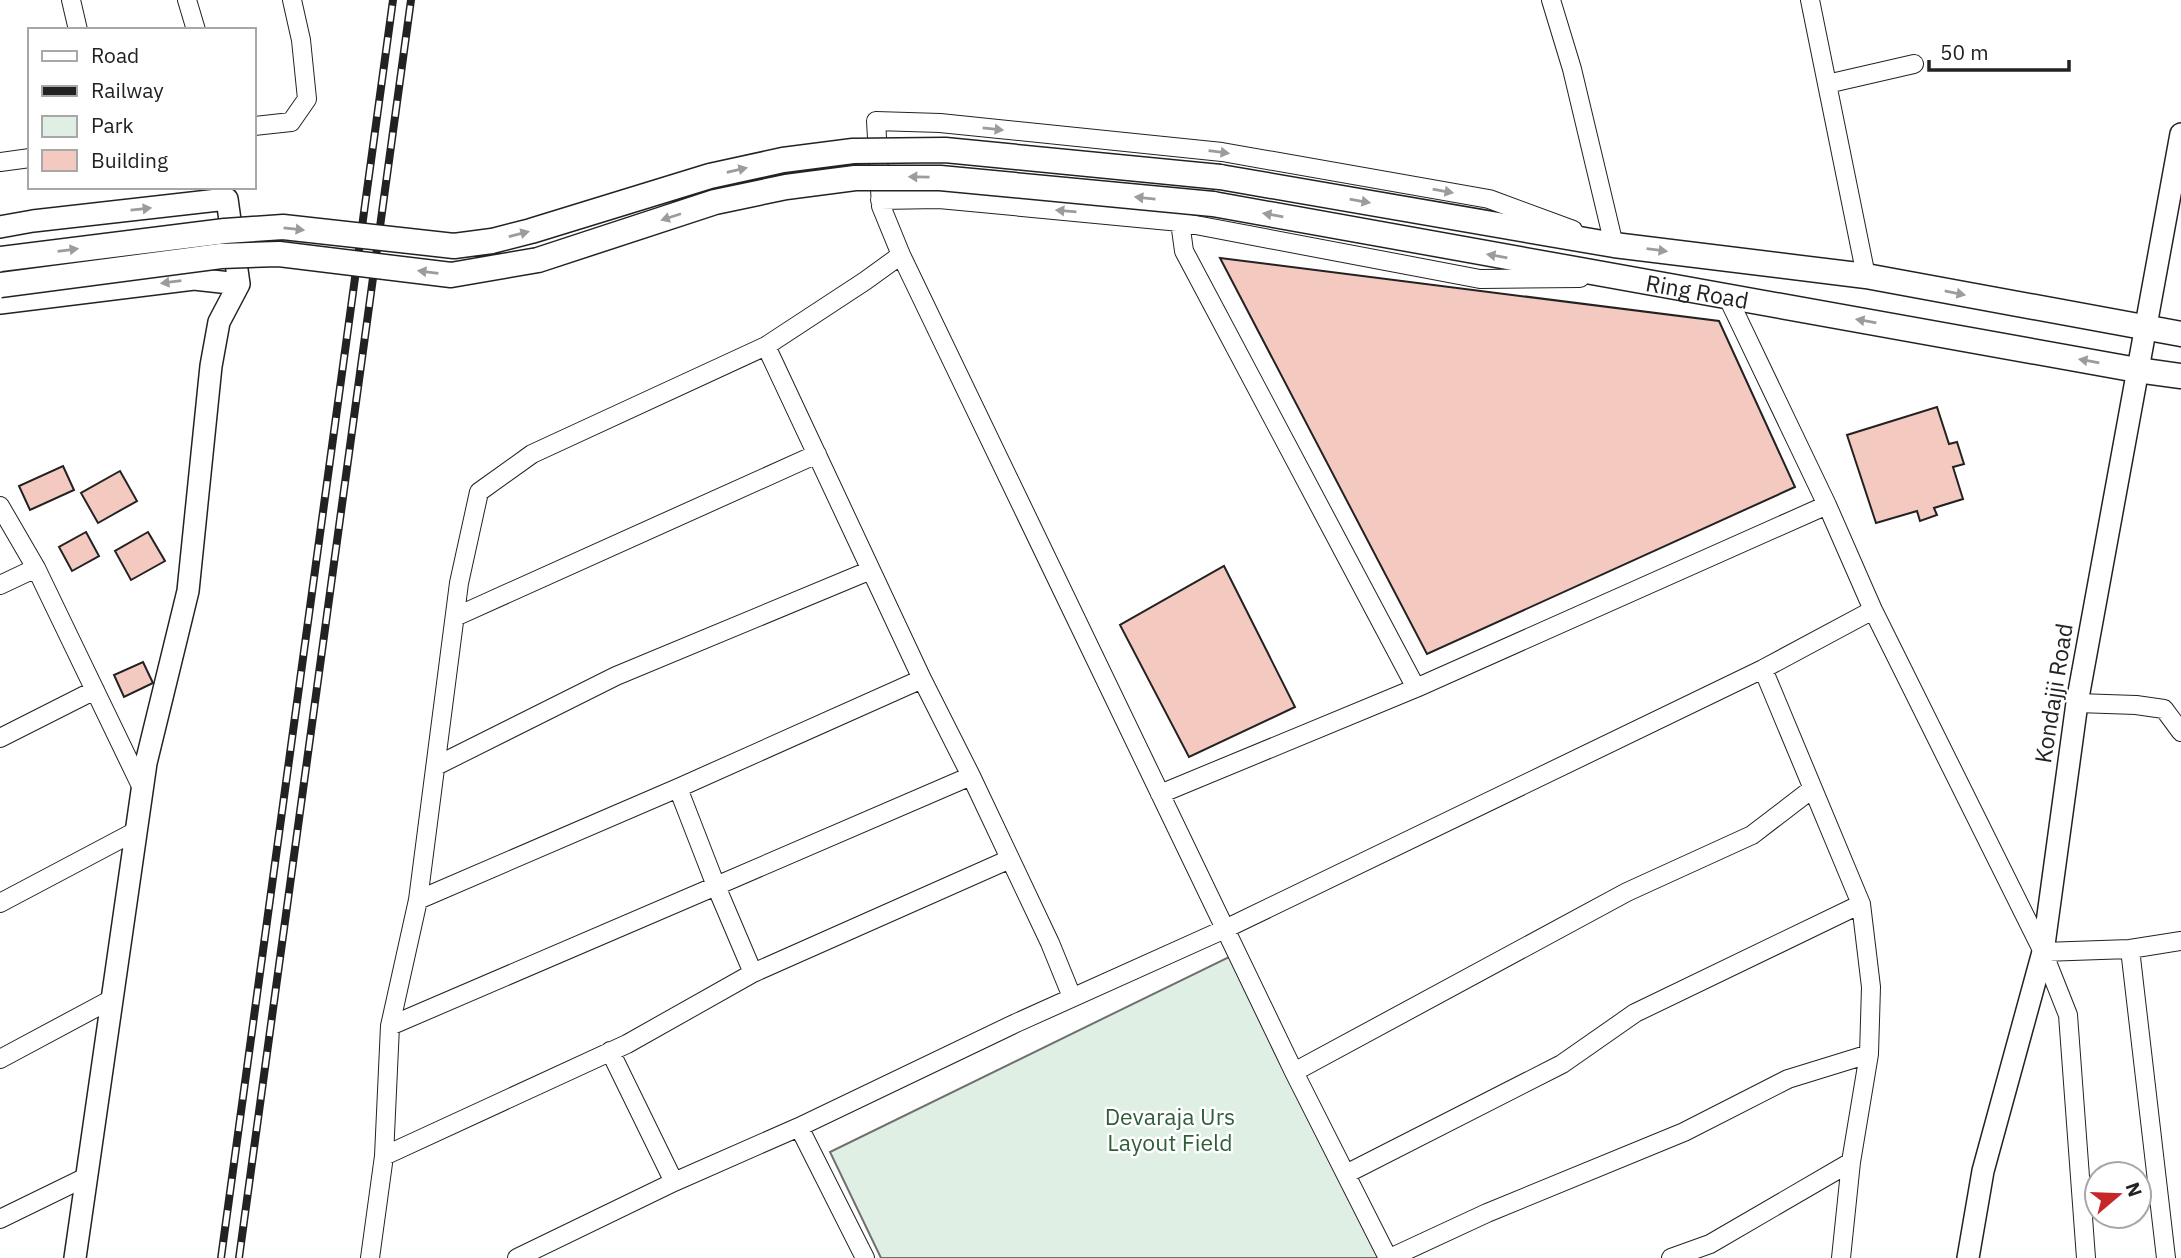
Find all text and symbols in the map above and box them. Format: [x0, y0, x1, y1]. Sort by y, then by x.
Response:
legend [28, 28, 256, 189]
scale bar [1929, 28, 2069, 72]
text: 50 m [1940, 38, 1989, 66]
text: Road [91, 41, 139, 69]
text: Railway [91, 76, 164, 104]
text: Park [91, 111, 134, 139]
one-way arrow [982, 124, 1004, 135]
text: Building [91, 146, 168, 174]
one-way arrow [1208, 147, 1230, 158]
one-way arrow [726, 165, 748, 176]
one-way arrow [908, 172, 930, 183]
one-way arrow [1432, 186, 1454, 197]
one-way arrow [1134, 192, 1156, 203]
one-way arrow [1349, 196, 1371, 207]
one-way arrow [130, 203, 152, 214]
one-way arrow [1055, 205, 1077, 216]
one-way arrow [1262, 209, 1284, 220]
one-way arrow [661, 212, 682, 222]
one-way arrow [283, 223, 305, 234]
one-way arrow [508, 228, 530, 239]
one-way arrow [57, 244, 79, 255]
one-way arrow [1646, 245, 1668, 256]
one-way arrow [1486, 250, 1508, 261]
one-way arrow [417, 267, 439, 278]
street label: Ring Road [1643, 267, 1751, 315]
one-way arrow [160, 276, 182, 287]
one-way arrow [1944, 288, 1966, 299]
one-way arrow [1854, 315, 1876, 326]
one-way arrow [2078, 356, 2100, 367]
street label: Kondajji Road [2027, 621, 2079, 765]
park label: Devaraja Urs Layout Field [1105, 1101, 1235, 1157]
north arrow [2083, 1160, 2153, 1230]
text: N [2120, 1179, 2148, 1200]

